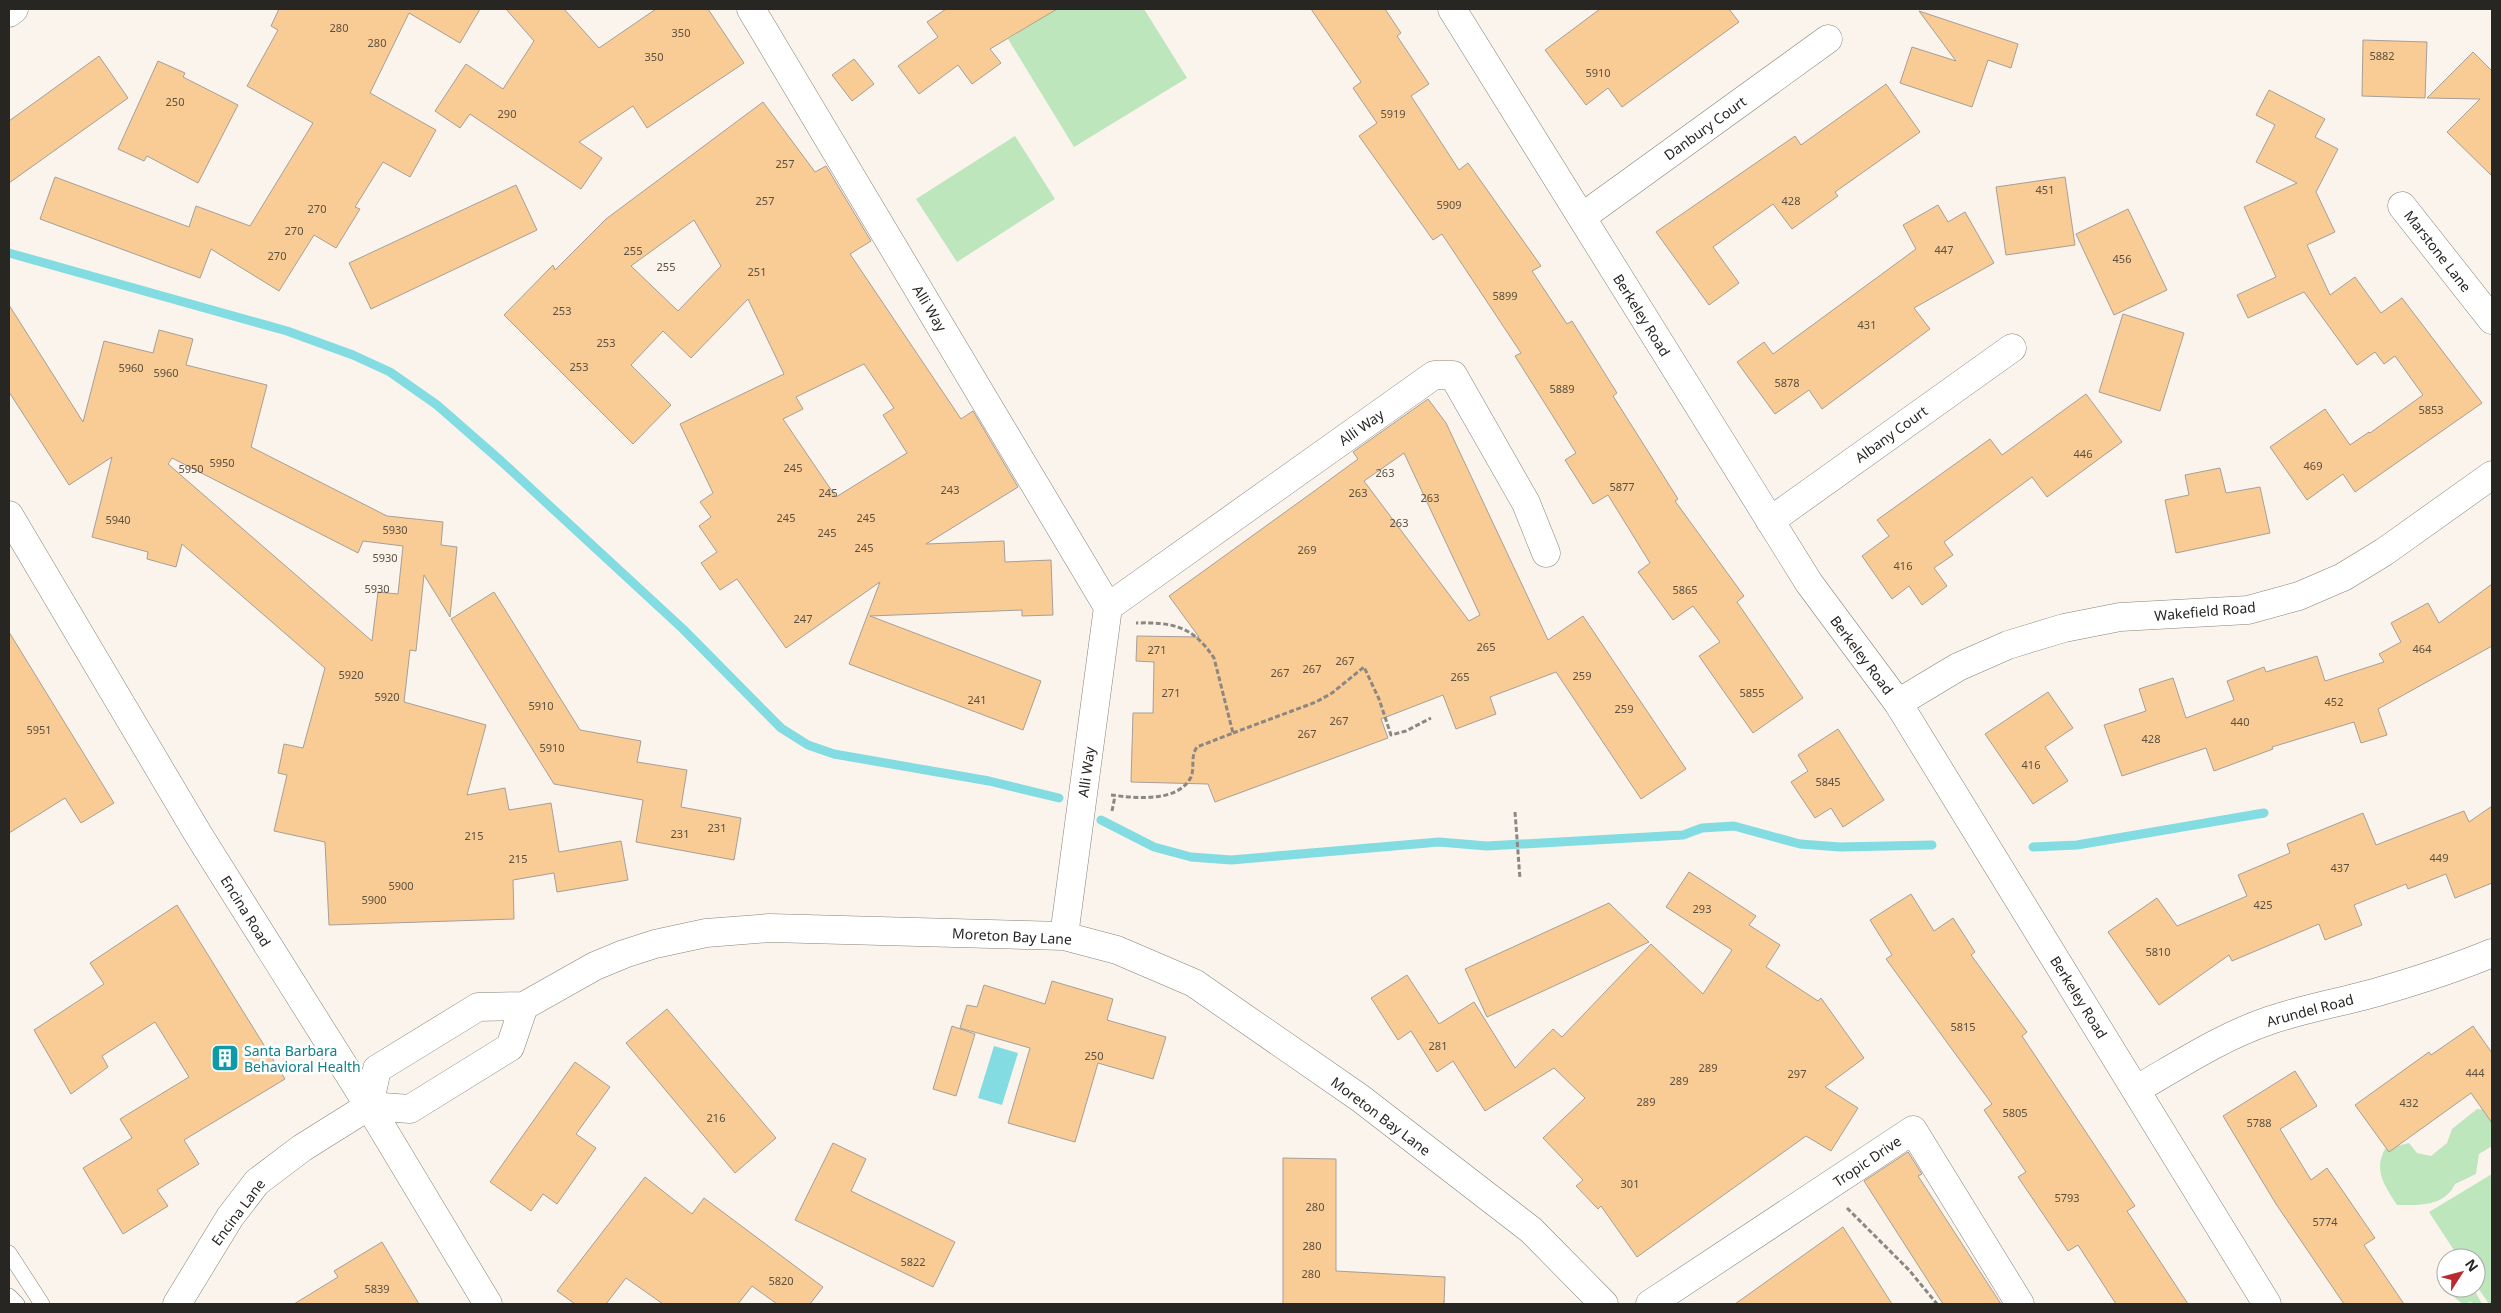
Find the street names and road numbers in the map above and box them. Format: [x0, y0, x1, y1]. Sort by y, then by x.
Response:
street label: Danbury Court [1660, 92, 1750, 164]
street label: Marstone Lane [2400, 206, 2476, 296]
street label: Berkeley Road [1609, 270, 1675, 360]
street label: Alli Way [909, 281, 952, 336]
street label: Albany Court [1851, 401, 1931, 467]
street label: Alli Way [1335, 404, 1388, 449]
street label: Wakefield Road [2153, 597, 2257, 625]
street label: Berkeley Road [1826, 612, 1898, 698]
street label: Alli Way [1073, 744, 1099, 799]
street label: Encina Road [217, 872, 275, 950]
street label: Moreton Bay Lane [952, 923, 1072, 949]
street label: Berkeley Road [2046, 952, 2112, 1042]
street label: Arundel Road [2264, 989, 2356, 1031]
street label: Moreton Bay Lane [1327, 1072, 1435, 1160]
street label: Tropic Drive [1829, 1131, 1905, 1191]
street label: Encina Lane [207, 1175, 269, 1249]

